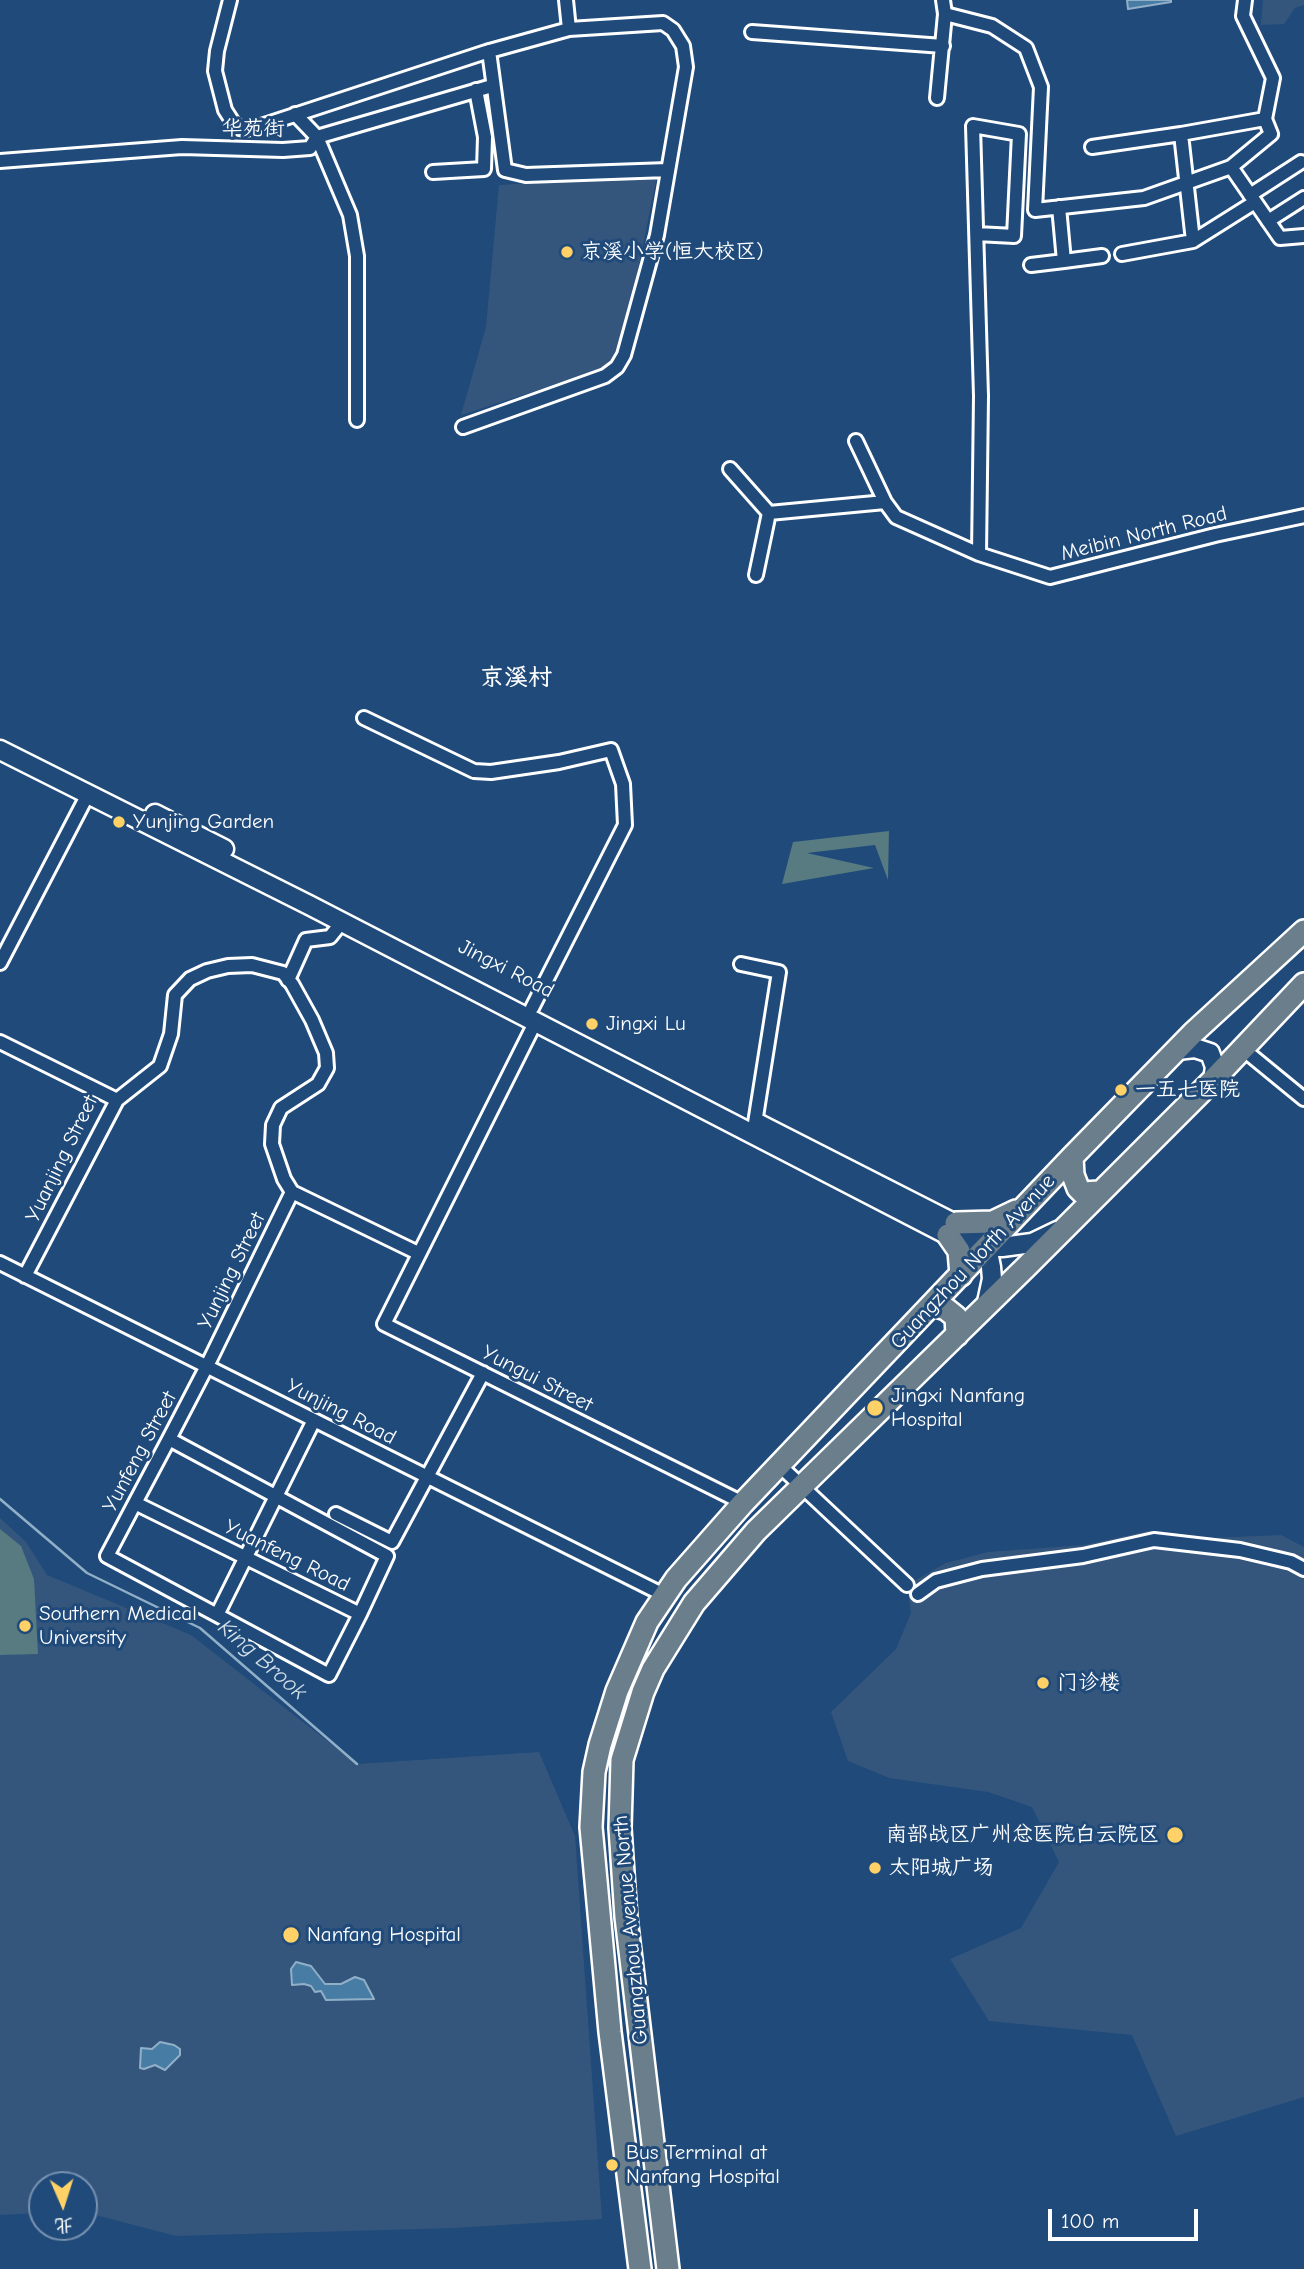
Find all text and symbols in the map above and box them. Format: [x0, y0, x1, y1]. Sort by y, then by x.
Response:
street label: 华苑街 [221, 116, 285, 142]
place label: 京溪小学(恒大校区) [581, 239, 764, 265]
marker: 京溪小学(恒大校区) [559, 244, 575, 260]
street label: Meibin North Road [1058, 501, 1230, 567]
district label: 京溪村 [480, 664, 552, 692]
place label: Yunjing Garden [133, 809, 274, 835]
marker: Yunjing Garden [111, 814, 127, 830]
street label: Jingxi Road [454, 934, 558, 1004]
place label: Jingxi Lu [606, 1011, 686, 1037]
marker: Jingxi Lu [584, 1016, 600, 1032]
place label: 一五七医院 [1135, 1077, 1240, 1103]
marker: 一五七医院 [1113, 1082, 1129, 1098]
street label: Yuanjing Street [20, 1092, 104, 1226]
street label: Guangzhou North Avenue [885, 1169, 1061, 1355]
street label: Yunjing Street [193, 1208, 271, 1334]
street label: Yungui Street [477, 1340, 597, 1418]
street label: Yunjing Road [282, 1374, 400, 1450]
place label: Jingxi Nanfang Hospital [891, 1383, 1025, 1433]
street label: Yunfeng Street [98, 1387, 182, 1517]
marker: Jingxi Nanfang Hospital [865, 1398, 885, 1418]
street label: Yuanfeng Road [220, 1515, 354, 1597]
place label: Southern Medical University [39, 1601, 197, 1651]
water label: King Brook [212, 1614, 312, 1706]
marker: Southern Medical University [17, 1618, 33, 1634]
place label: 门诊楼 [1057, 1670, 1120, 1696]
marker: 门诊楼 [1035, 1675, 1051, 1691]
street label: Guangzhou Avenue North [608, 1814, 654, 2046]
place label: 南部战区广州总医院白云院区 [886, 1822, 1159, 1848]
marker: 南部战区广州总医院白云院区 [1165, 1825, 1185, 1845]
place label: 太阳城广场 [889, 1855, 994, 1881]
marker: 太阳城广场 [867, 1860, 883, 1876]
place label: Nanfang Hospital [307, 1922, 461, 1948]
marker: Nanfang Hospital [281, 1925, 301, 1945]
place label: Bus Terminal at Nanfang Hospital [626, 2140, 780, 2190]
marker: Bus Terminal at Nanfang Hospital [604, 2157, 620, 2173]
north arrow [28, 2171, 98, 2241]
scale bar [1052, 2196, 1202, 2240]
text: 100 m [1061, 2209, 1119, 2233]
text: 北 [54, 2213, 74, 2236]

